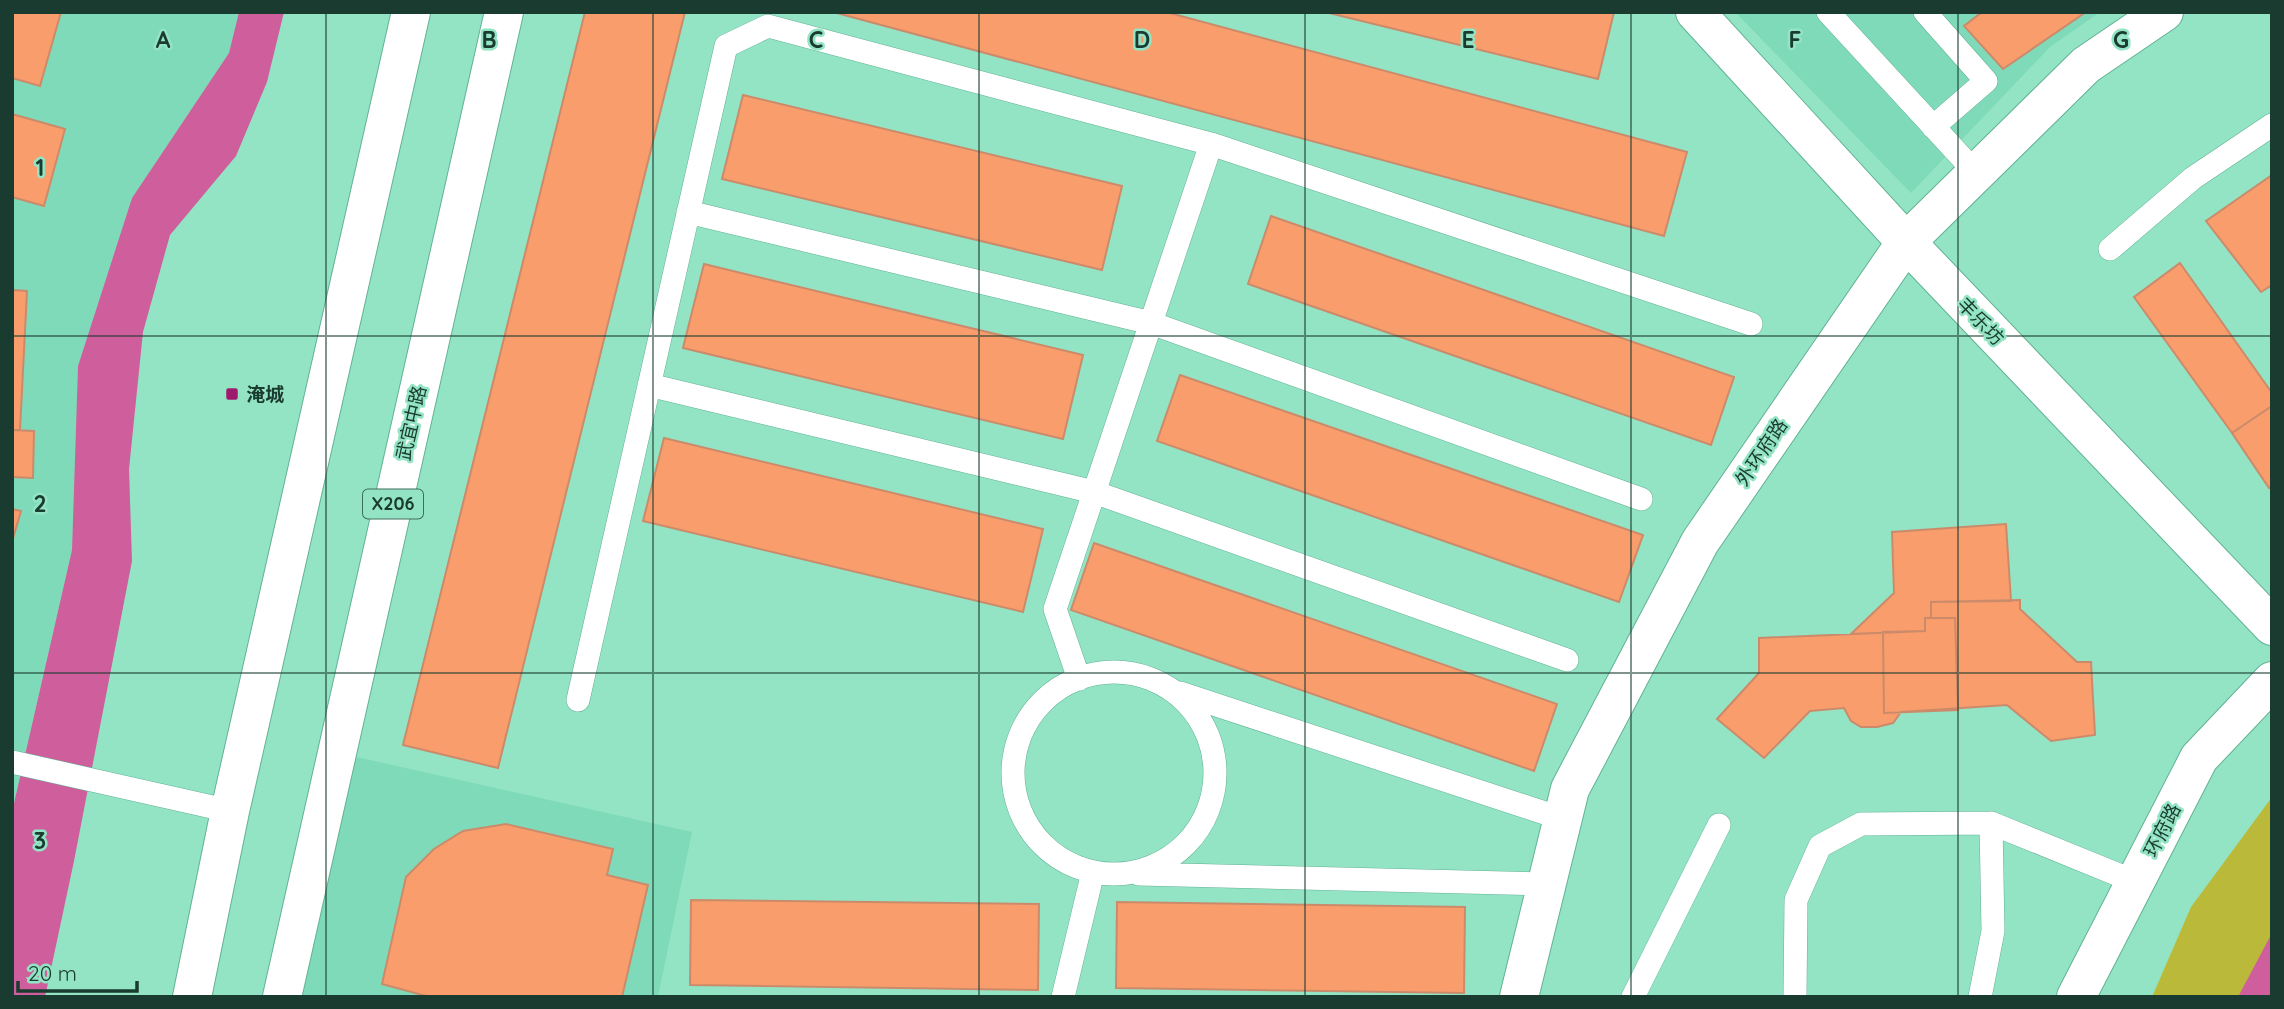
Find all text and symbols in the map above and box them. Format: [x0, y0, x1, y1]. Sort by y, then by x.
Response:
text: A [156, 25, 171, 54]
text: B [481, 25, 497, 54]
text: C [809, 25, 823, 54]
text: D [1134, 25, 1150, 54]
text: E [1461, 25, 1475, 54]
text: F [1789, 25, 1801, 54]
text: G [2113, 25, 2129, 54]
text: 1 [36, 153, 44, 182]
street label: 丰乐坊 [1953, 292, 2009, 350]
place label: 淹城 [246, 382, 284, 406]
street label: 武宜中路 [391, 383, 431, 463]
marker: 淹城 [224, 386, 240, 402]
street label: 外环府路 [1730, 414, 1792, 490]
text: 2 [33, 489, 47, 518]
road number: X206 [363, 490, 423, 518]
street label: 环府路 [2138, 799, 2186, 861]
text: 3 [34, 826, 46, 855]
scale bar [18, 950, 136, 994]
text: 20 m [28, 960, 77, 986]

